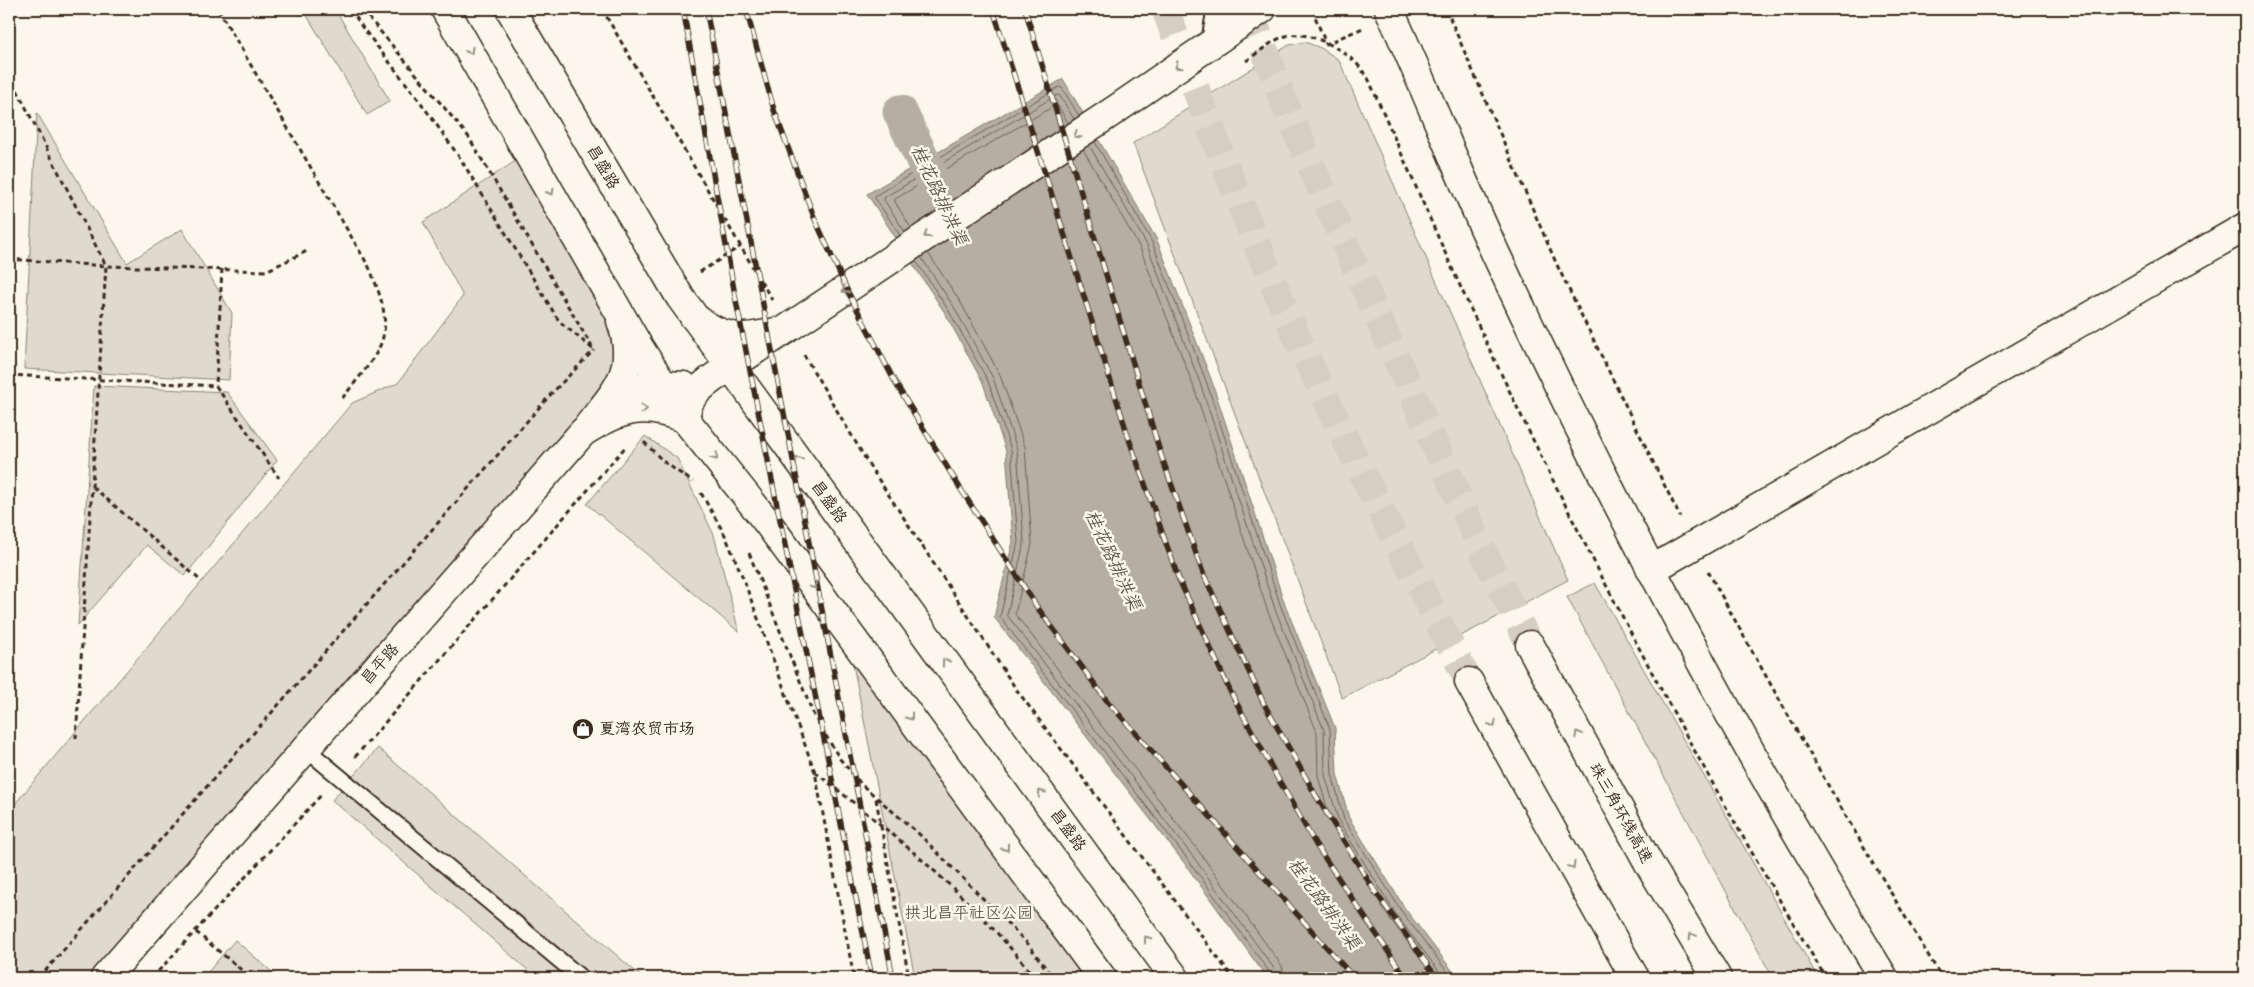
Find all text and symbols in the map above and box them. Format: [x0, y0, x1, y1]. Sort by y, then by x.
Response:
one-way arrow [463, 46, 473, 55]
one-way arrow [1175, 60, 1184, 69]
one-way arrow [1073, 129, 1083, 138]
street label: 昌盛路 [583, 142, 623, 192]
water label: 桂花路排洪渠 [907, 142, 972, 250]
one-way arrow [544, 187, 554, 196]
one-way arrow [923, 229, 933, 238]
one-way arrow [841, 284, 851, 293]
one-way arrow [640, 404, 648, 414]
one-way arrow [710, 451, 718, 460]
one-way arrow [795, 456, 804, 466]
street label: 昌盛路 [808, 477, 850, 527]
water label: 桂花路排洪渠 [1081, 507, 1146, 615]
one-way arrow [808, 580, 817, 590]
street label: 昌平路 [357, 640, 403, 688]
one-way arrow [942, 658, 951, 668]
one-way arrow [904, 711, 913, 721]
shop icon: 夏湾农贸市场 [571, 717, 595, 741]
one-way arrow [1486, 719, 1496, 728]
place label: 夏湾农贸市场 [599, 720, 695, 738]
one-way arrow [1574, 730, 1584, 739]
street label: 珠三角环线高速 [1586, 760, 1656, 866]
one-way arrow [1038, 789, 1047, 799]
street label: 昌盛路 [1047, 805, 1089, 855]
one-way arrow [1001, 842, 1009, 851]
water label: 桂花路排洪渠 [1284, 854, 1365, 955]
one-way arrow [1566, 861, 1576, 870]
park label: 拱北昌平社区公园 [905, 904, 1033, 922]
one-way arrow [1689, 933, 1699, 942]
one-way arrow [1144, 935, 1153, 945]

